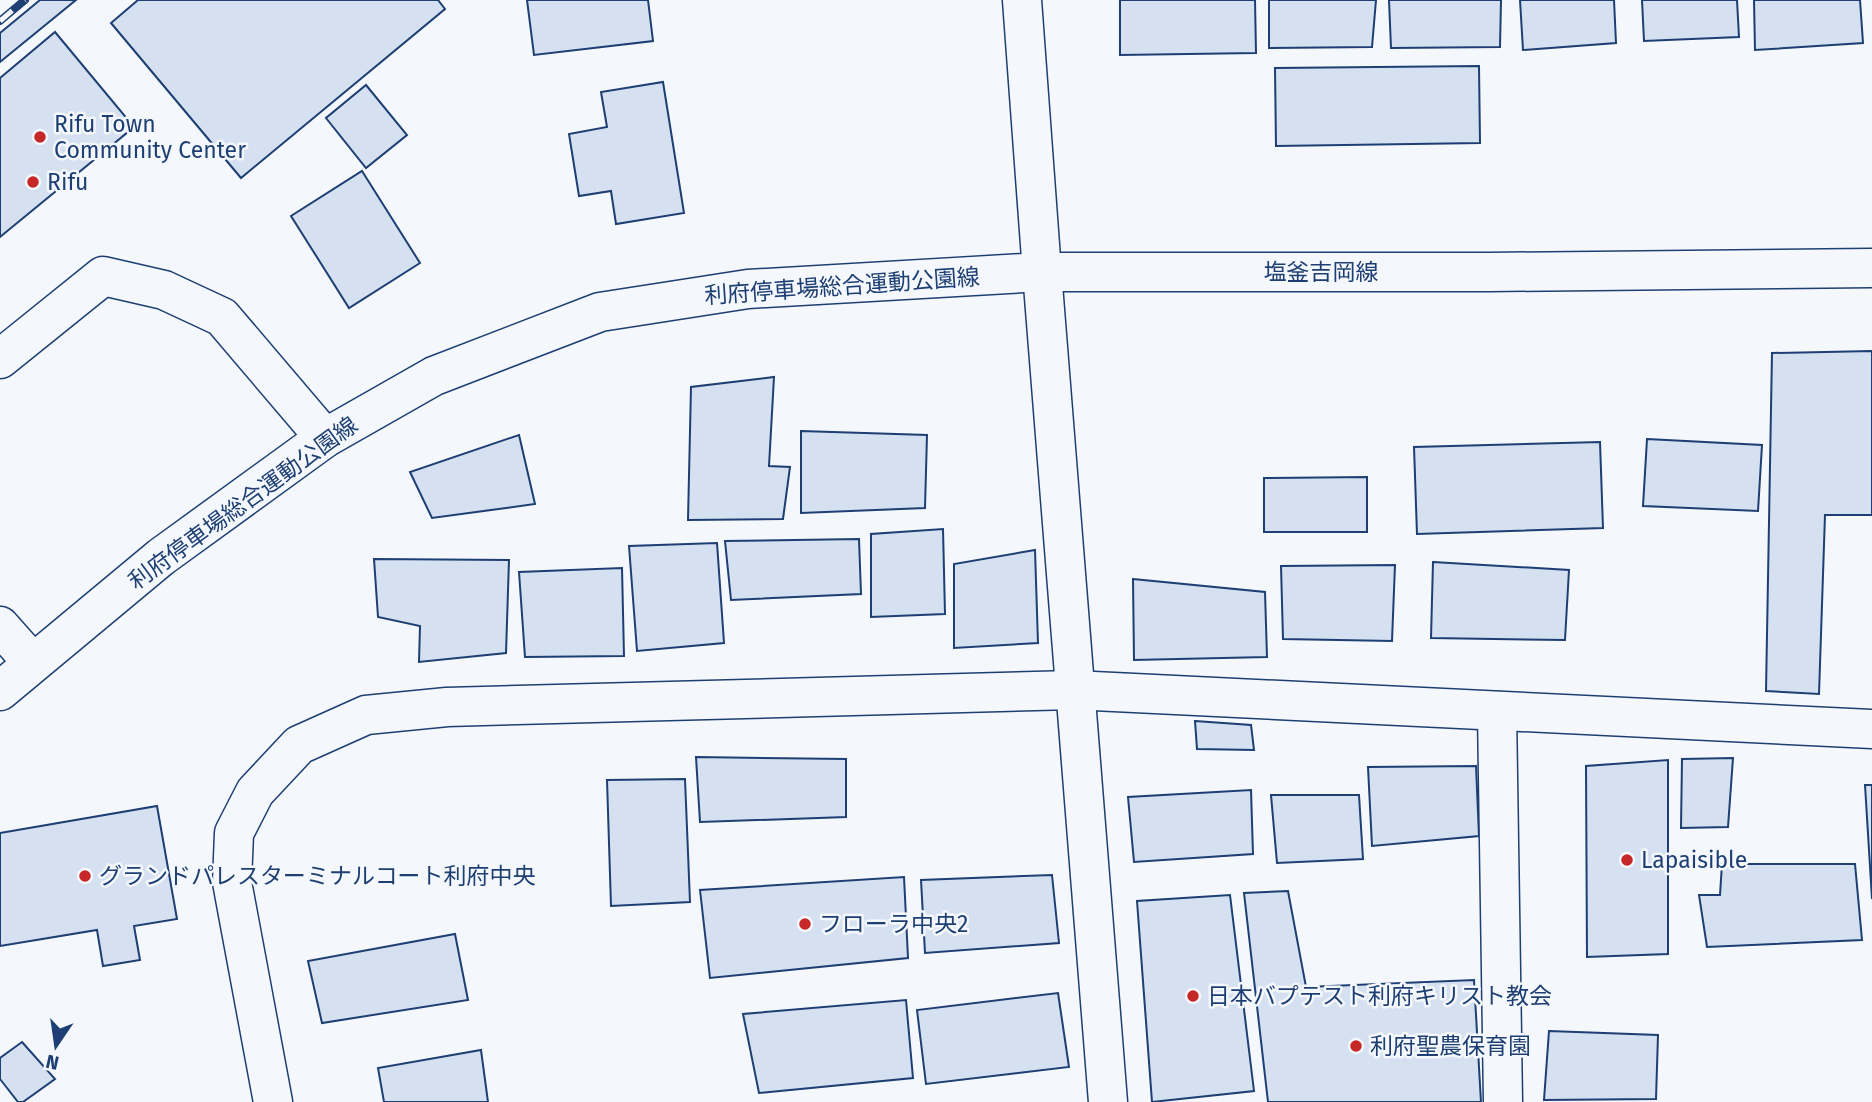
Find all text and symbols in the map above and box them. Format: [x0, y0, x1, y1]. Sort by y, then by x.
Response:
place label: Rifu Town Community Center [54, 110, 246, 164]
marker: Rifu Town Community Center [32, 129, 48, 145]
place label: Rifu [47, 168, 89, 196]
marker: Rifu [25, 174, 41, 190]
street label: 塩釜吉岡線 [1264, 258, 1379, 286]
street label: 利府停車場総合運動公園線 [703, 262, 981, 310]
street label: 利府停車場総合運動公園線 [123, 411, 363, 595]
place label: Lapaisible [1641, 846, 1747, 874]
marker: Lapaisible [1619, 852, 1635, 868]
place label: グランドパレスターミナルコート利府中央 [99, 862, 536, 890]
marker: グランドパレスターミナルコート利府中央 [77, 868, 93, 884]
place label: フローラ中央2 [819, 910, 968, 938]
marker: フローラ中央2 [797, 916, 813, 932]
place label: 日本バプテスト利府キリスト教会 [1207, 982, 1552, 1010]
marker: 日本バプテスト利府キリスト教会 [1185, 988, 1201, 1004]
north arrow [21, 1011, 91, 1081]
place label: 利府聖農保育園 [1370, 1032, 1531, 1060]
marker: 利府聖農保育園 [1348, 1038, 1364, 1054]
text: N [44, 1049, 61, 1075]

